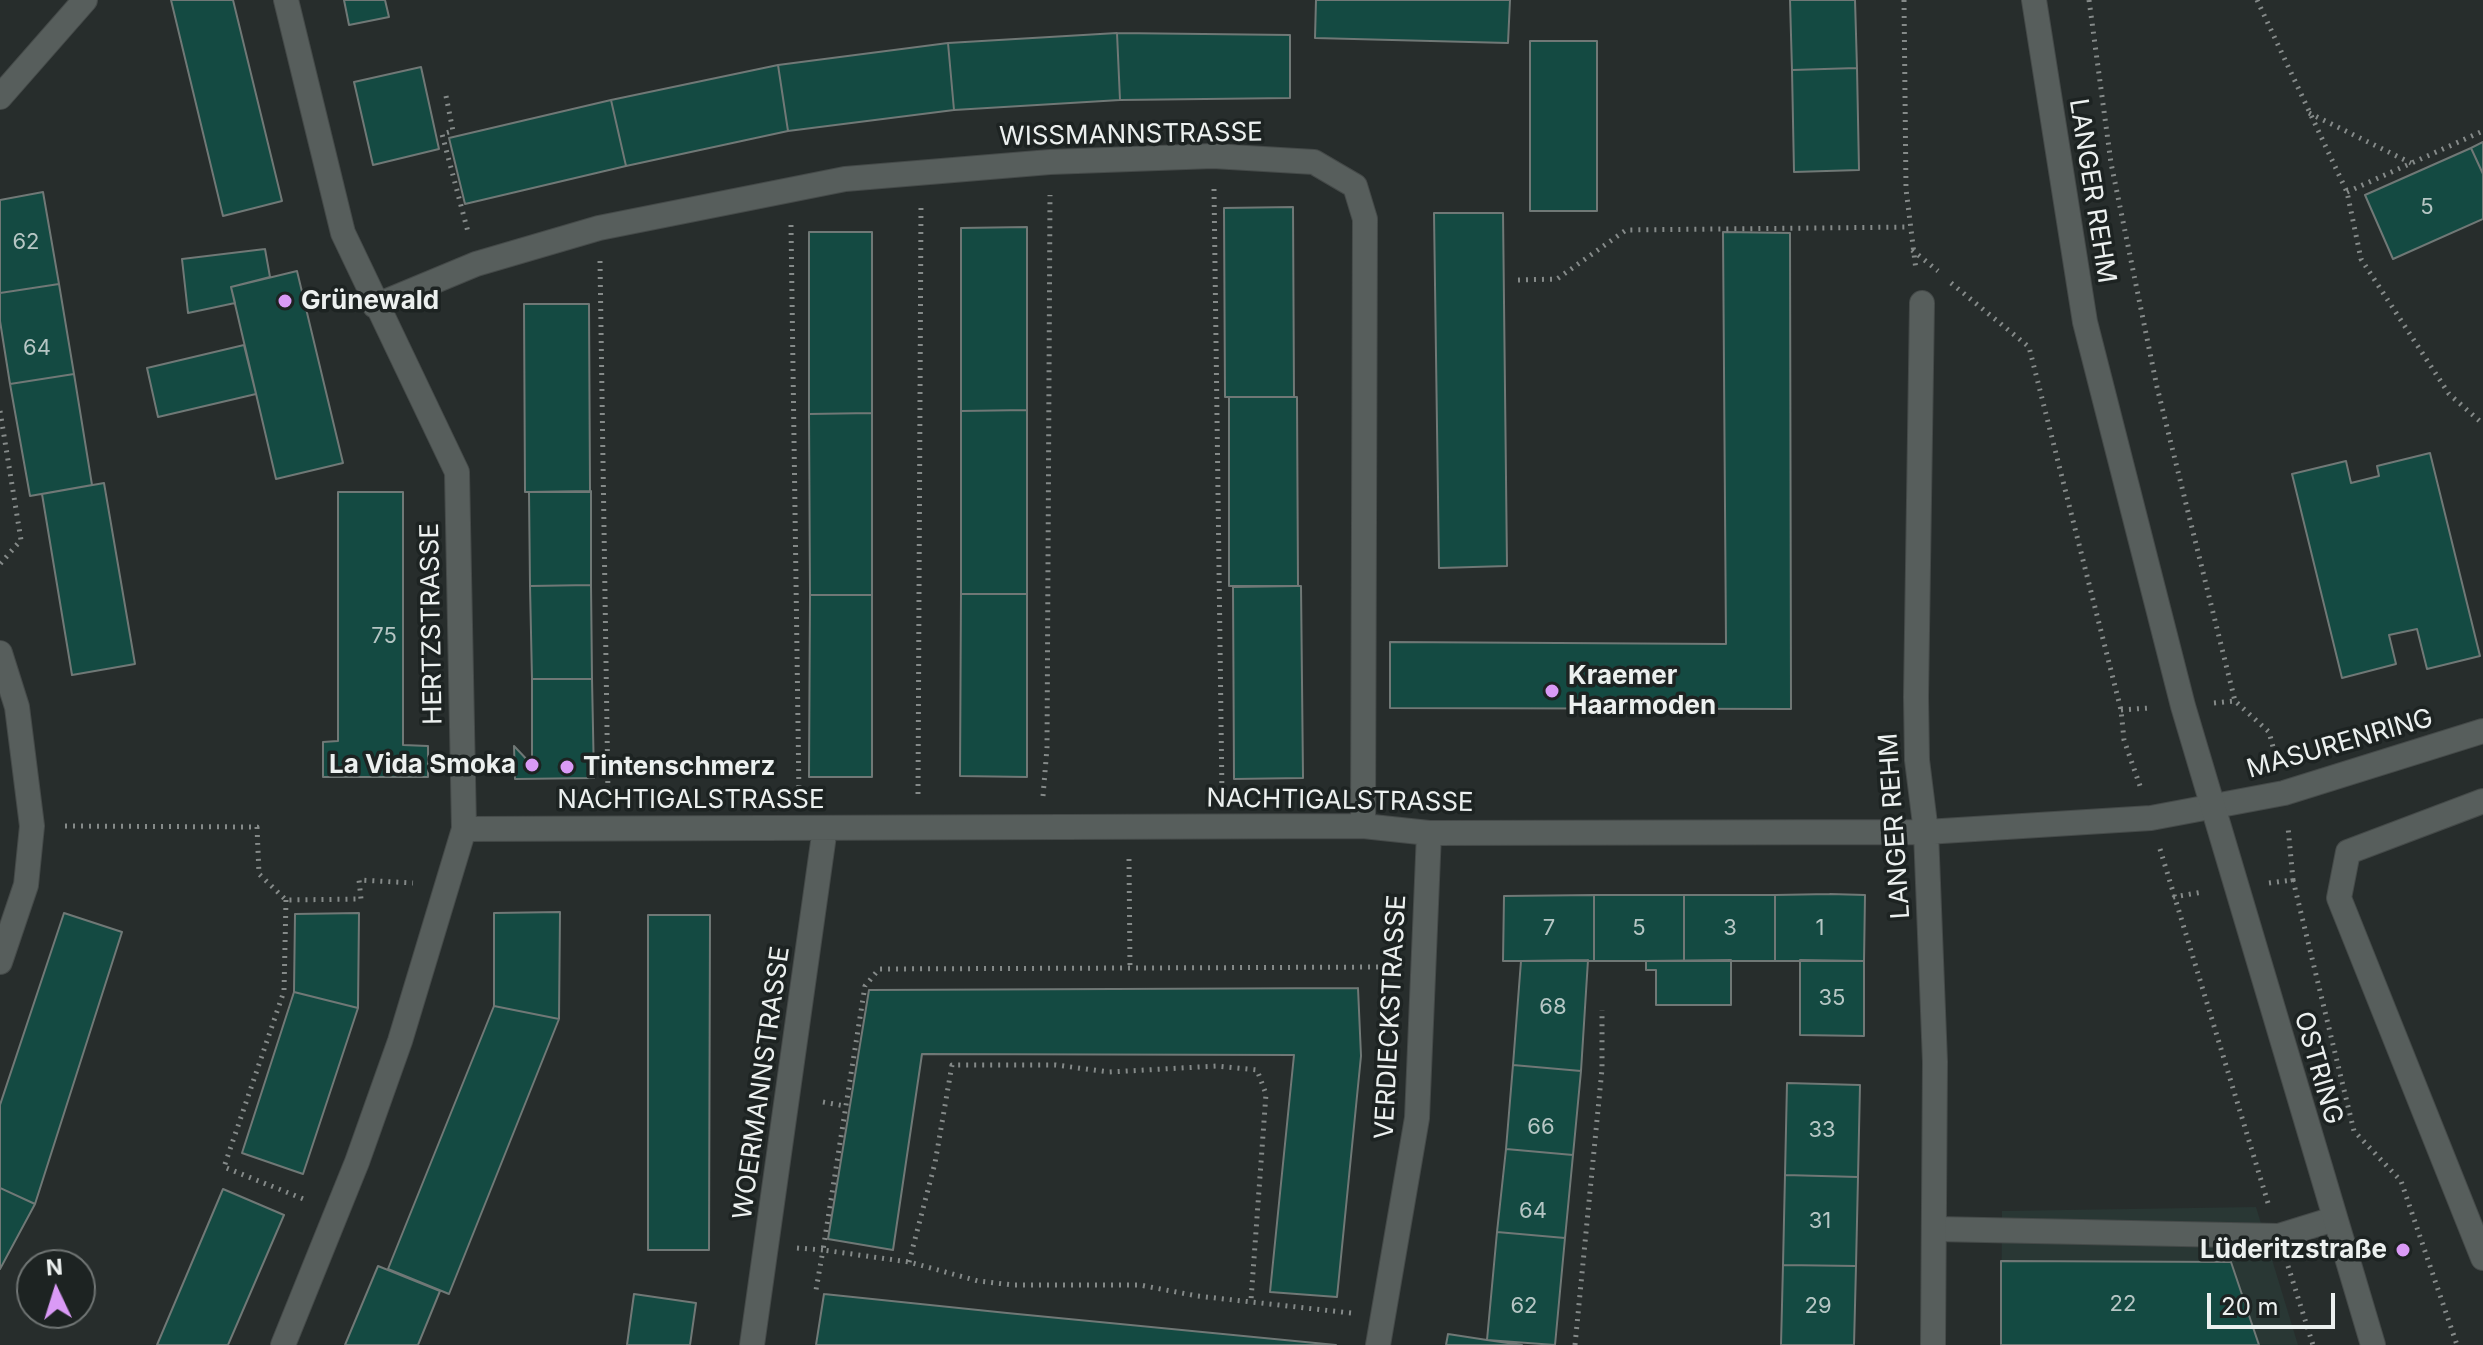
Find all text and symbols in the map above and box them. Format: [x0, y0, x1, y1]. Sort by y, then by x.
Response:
street label: LANGER REHM [2062, 96, 2122, 286]
street label: WISSMANNSTRASSE [999, 117, 1263, 153]
house number: 5 [2420, 194, 2434, 220]
house number: 62 [12, 229, 40, 255]
place label: Grünewald [301, 285, 439, 317]
marker: Grünewald [276, 292, 294, 310]
house number: 64 [23, 335, 51, 361]
street label: HERTZSTRASSE [415, 523, 449, 725]
house number: 75 [371, 623, 397, 649]
place label: Kraemer Haarmoden [1568, 660, 1716, 722]
marker: Kraemer Haarmoden [1543, 682, 1561, 700]
street label: MASURENRING [2243, 703, 2437, 785]
street label: LANGER REHM [1873, 732, 1917, 920]
place label: La Vida Smoka [329, 749, 516, 781]
place label: Tintenschmerz [583, 751, 775, 783]
marker: La Vida Smoka [523, 756, 541, 774]
marker: Tintenschmerz [558, 758, 576, 776]
street label: NACHTIGALSTRASSE [1206, 783, 1474, 819]
street label: NACHTIGALSTRASSE [557, 784, 825, 816]
street label: VERDIECKSTRASSE [1369, 894, 1413, 1140]
house number: 7 [1543, 915, 1555, 941]
house number: 5 [1632, 915, 1646, 941]
house number: 3 [1723, 915, 1737, 941]
house number: 1 [1816, 915, 1824, 941]
street label: WOERMANNSTRASSE [727, 944, 797, 1222]
house number: 35 [1819, 985, 1845, 1011]
house number: 68 [1539, 994, 1567, 1020]
street label: OSTRING [2287, 1008, 2349, 1128]
house number: 66 [1527, 1114, 1555, 1140]
house number: 33 [1808, 1117, 1836, 1143]
house number: 64 [1519, 1198, 1547, 1224]
house number: 31 [1809, 1208, 1831, 1234]
place label: Lüderitzstraße [2200, 1234, 2387, 1266]
marker: Lüderitzstraße [2394, 1241, 2412, 1259]
north arrow [16, 1249, 96, 1329]
text: N [45, 1254, 64, 1281]
scale bar [2211, 1277, 2339, 1327]
house number: 22 [2110, 1291, 2136, 1317]
text: 20 m [2221, 1292, 2279, 1321]
house number: 62 [1510, 1293, 1538, 1319]
house number: 29 [1804, 1293, 1832, 1319]

